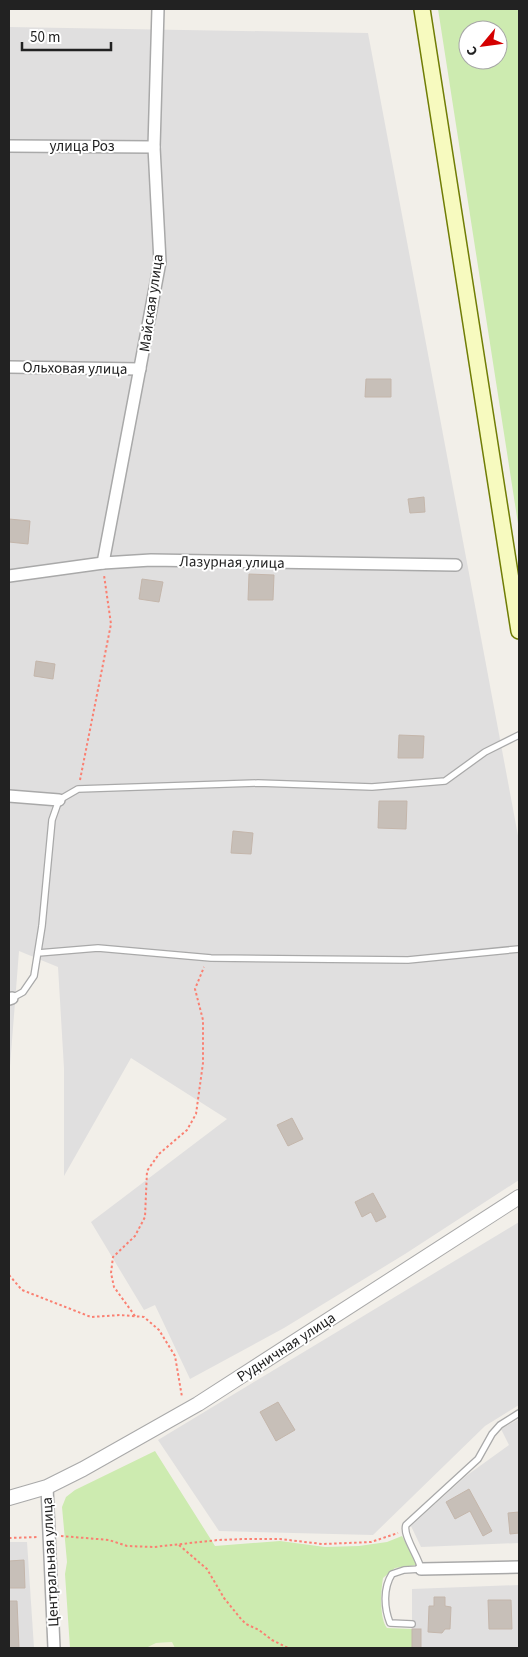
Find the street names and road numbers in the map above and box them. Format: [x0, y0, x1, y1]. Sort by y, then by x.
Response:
street label: улица Роз [49, 136, 115, 157]
street label: Майская улица [134, 253, 169, 353]
street label: Ольховая улица [22, 357, 128, 380]
street label: Лазурная улица [179, 551, 285, 574]
street label: Рудничная улица [233, 1308, 340, 1387]
street label: Центральная улица [37, 1497, 64, 1627]

